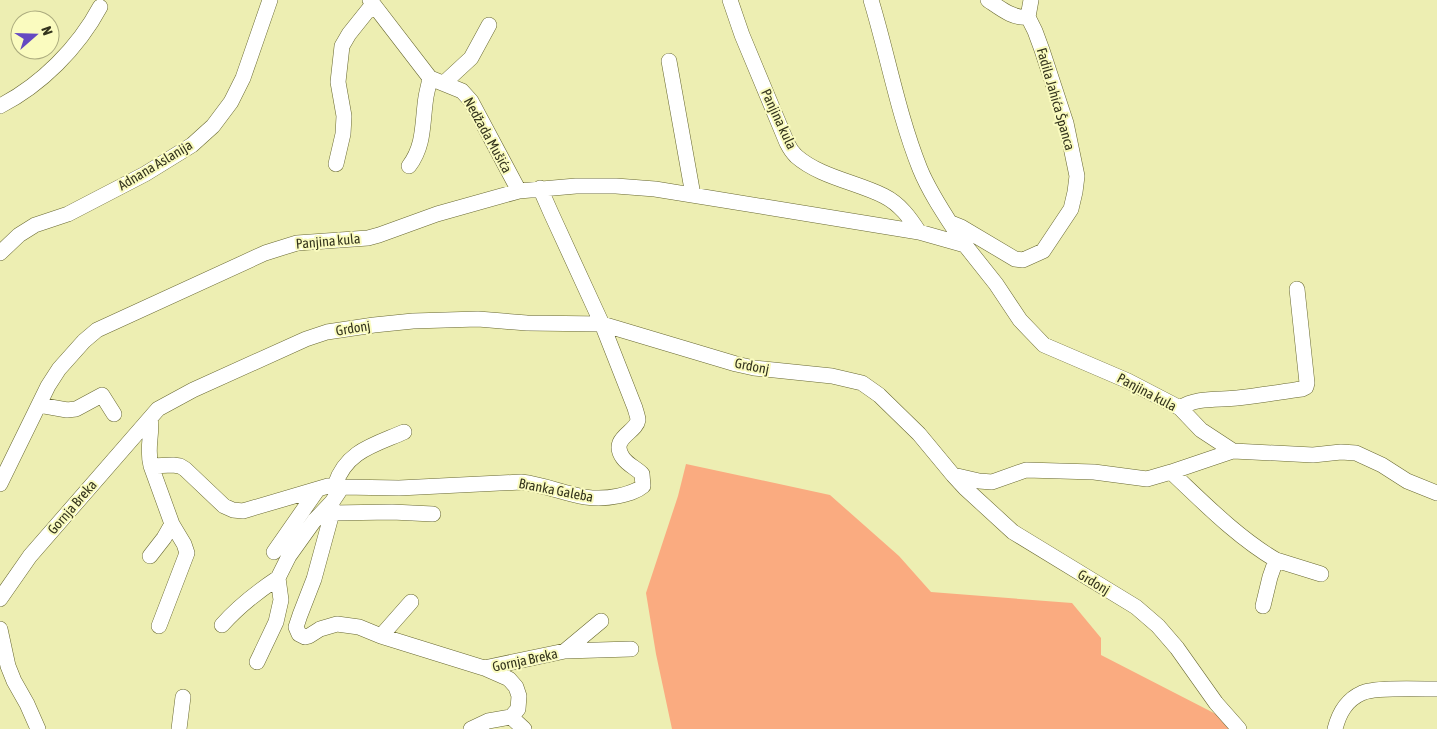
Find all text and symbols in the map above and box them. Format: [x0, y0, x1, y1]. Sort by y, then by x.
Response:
north arrow [10, 10, 60, 60]
text: N [38, 24, 56, 37]
street label: Fadila Jahića Španca [1034, 46, 1078, 152]
street label: Panjina kula [758, 86, 800, 152]
street label: Nedžada Mušića [461, 94, 515, 176]
street label: Adnana Aslanija [115, 137, 195, 193]
street label: Panjina kula [295, 230, 361, 252]
street label: Grdonj [335, 317, 371, 339]
street label: Grdonj [733, 355, 771, 377]
street label: Panjina kula [1115, 370, 1179, 414]
street label: Branka Galeba [517, 475, 595, 505]
street label: Gornja Breka [44, 477, 100, 537]
street label: Grdonj [1075, 566, 1113, 598]
street label: Gornja Breka [491, 645, 559, 675]

